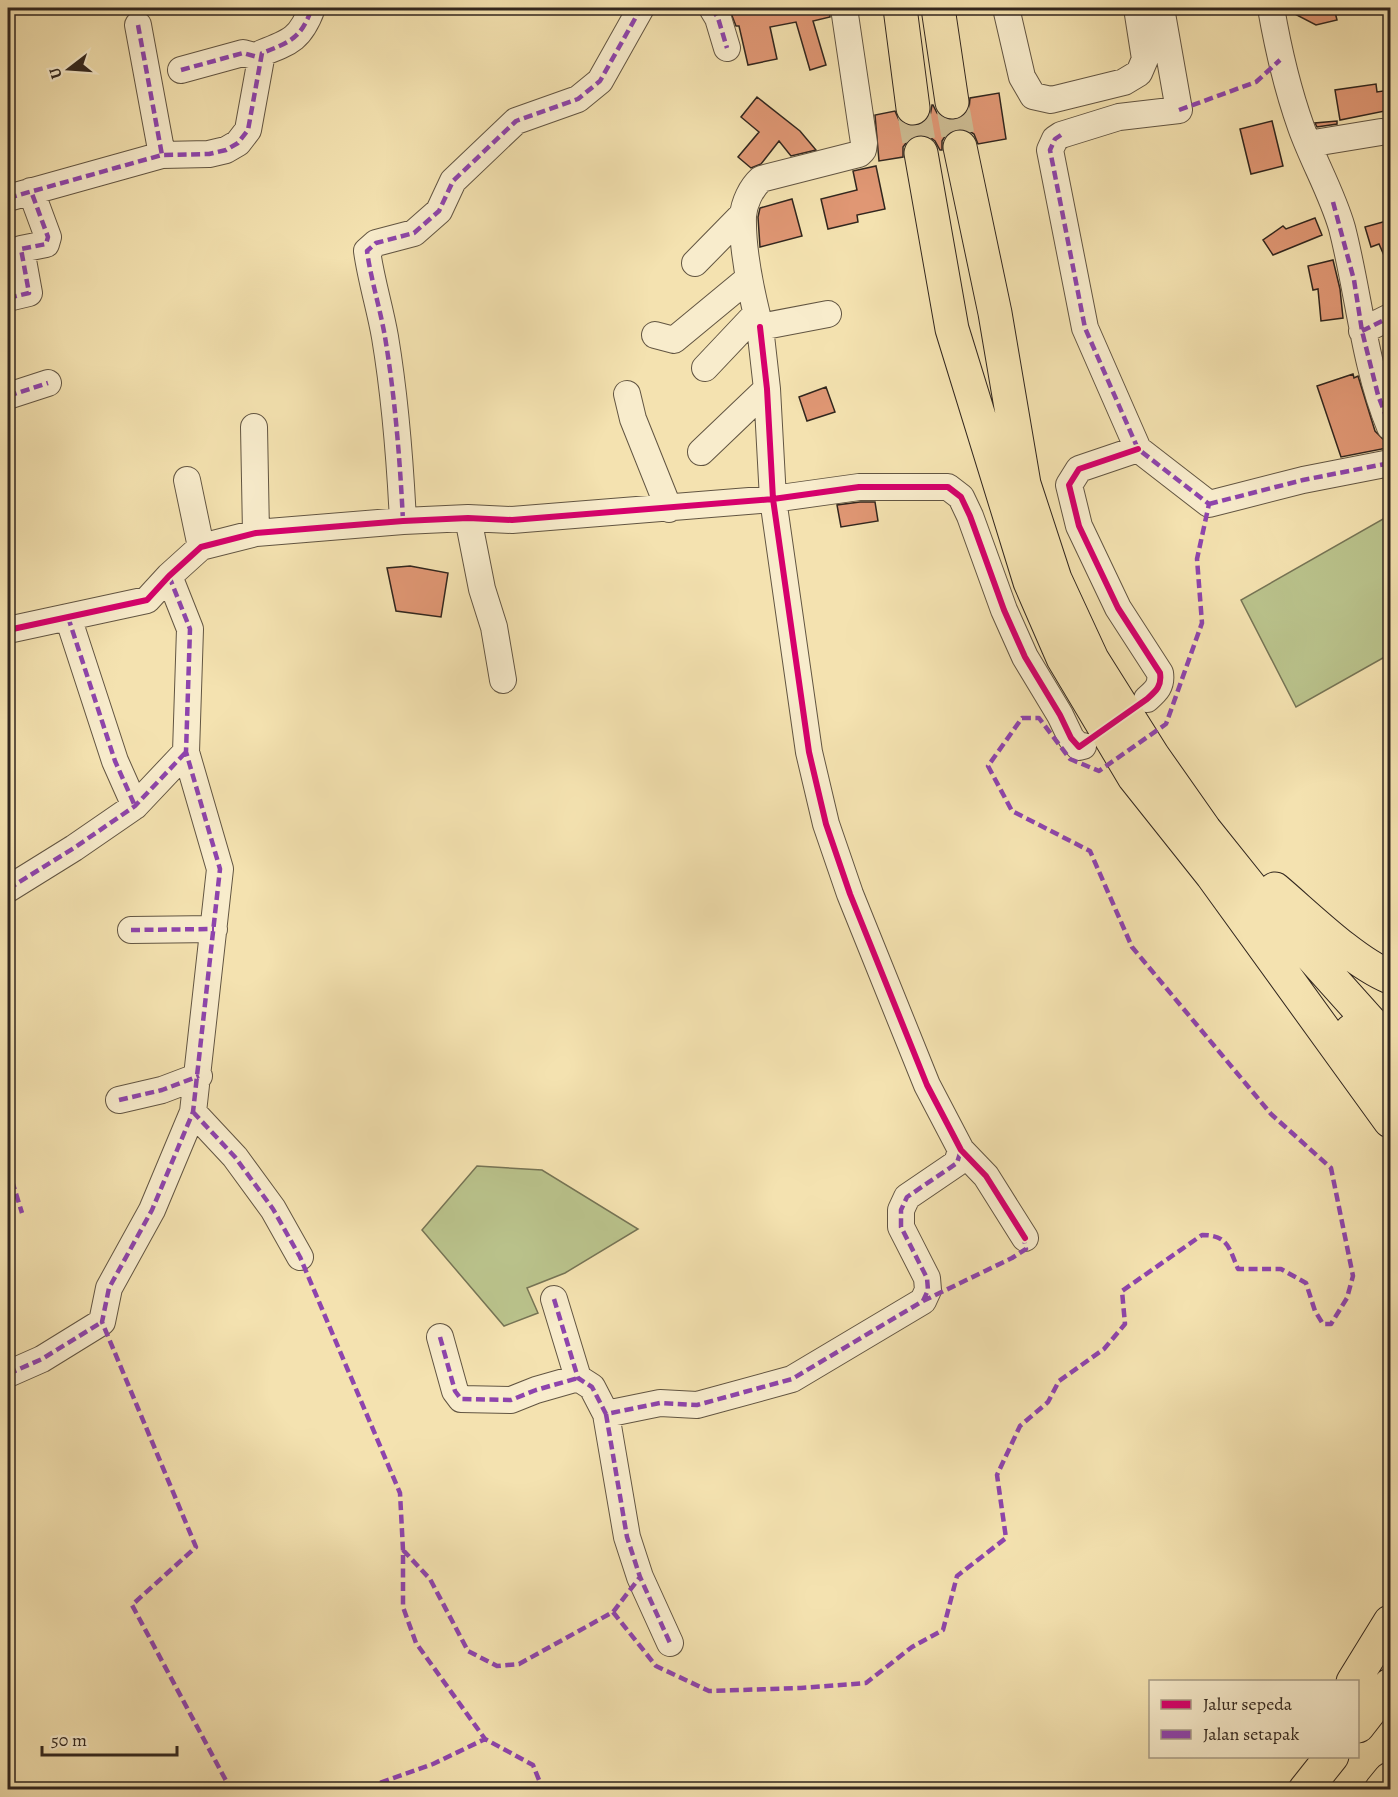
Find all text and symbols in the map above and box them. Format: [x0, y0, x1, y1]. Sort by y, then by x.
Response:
north arrow [39, 39, 99, 99]
text: U [43, 64, 68, 81]
legend [1149, 1680, 1359, 1758]
text: Jalur sepeda [1203, 1692, 1293, 1716]
scale bar [42, 1719, 177, 1757]
text: Jalan setapak [1203, 1722, 1299, 1746]
text: 50 m [51, 1728, 87, 1752]

